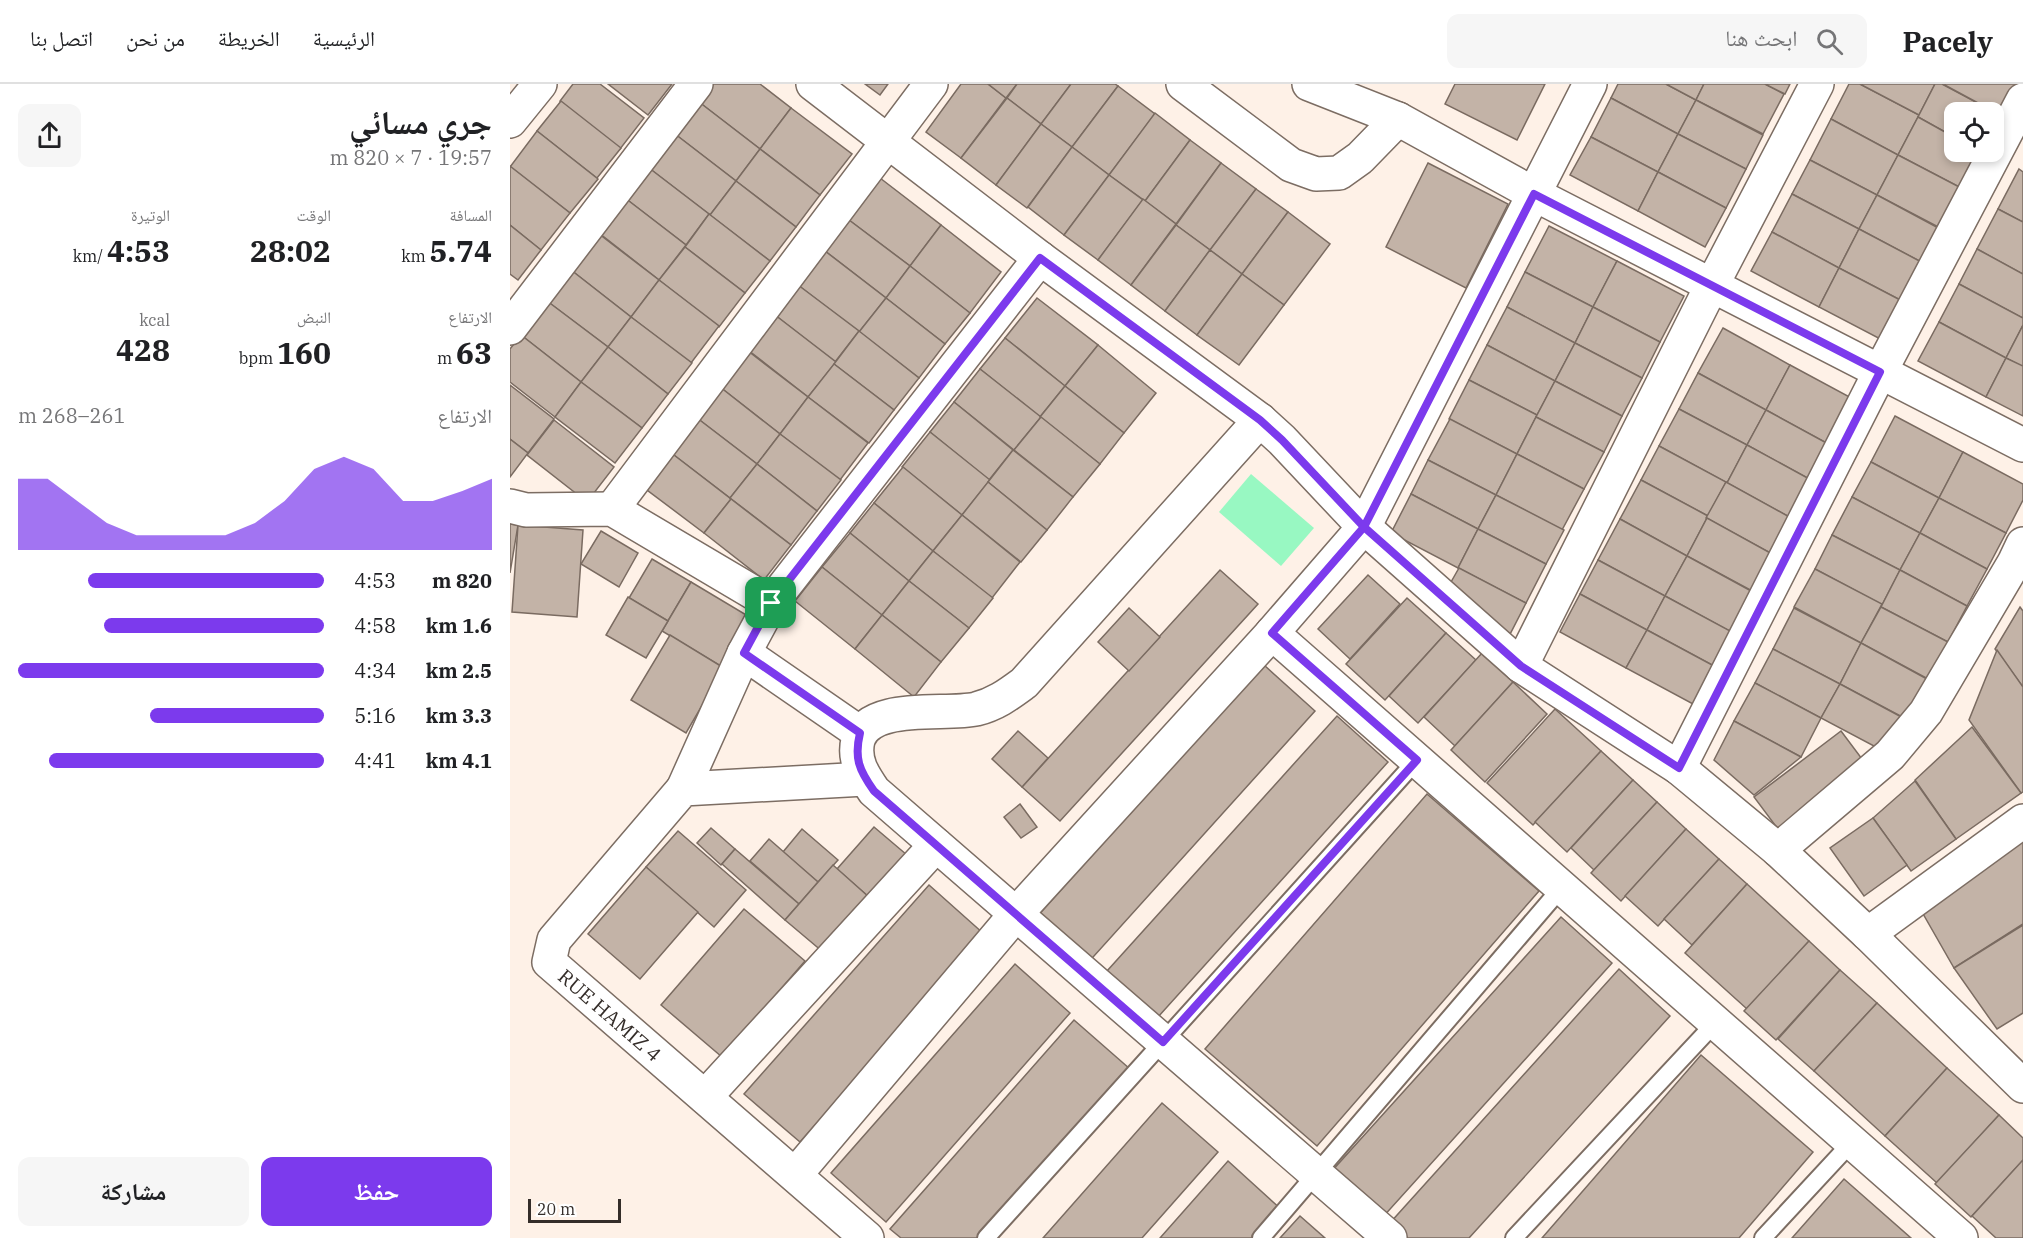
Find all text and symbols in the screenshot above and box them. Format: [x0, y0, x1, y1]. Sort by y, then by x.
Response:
search box [1447, 14, 1867, 68]
text: ابحث هنا [1725, 23, 1798, 52]
text: Pacely [1903, 23, 1993, 60]
text: اتصل بنا [30, 24, 93, 52]
text: من نحن [126, 24, 185, 52]
text: الخريطة [218, 24, 280, 52]
text: الرئيسية [313, 24, 375, 52]
icon: search [1813, 25, 1846, 58]
text: جري مسائي [349, 100, 492, 143]
map controls [1944, 102, 2004, 162]
button: locate [1944, 102, 2004, 162]
button: share [18, 104, 81, 167]
text: 19:57 · 7 × 820 m [329, 144, 492, 171]
text: الوتيرة [131, 205, 170, 225]
text: الوقت [297, 205, 331, 225]
text: المسافة [450, 205, 492, 225]
text: 4:53 [107, 231, 170, 270]
text: 28:02 [250, 231, 331, 270]
text: 5.74 [430, 231, 492, 270]
text: /km [73, 246, 107, 266]
text: km [401, 246, 430, 266]
text: النبض [297, 307, 331, 327]
text: الارتفاع [448, 307, 492, 327]
text: kcal [139, 310, 170, 330]
text: 428 [116, 330, 170, 369]
text: 160 [277, 333, 331, 372]
text: 63 [456, 333, 492, 372]
text: bpm [239, 348, 277, 368]
text: m [437, 348, 456, 368]
text: 261–268 m [18, 402, 125, 429]
text: الارتفاع [437, 402, 492, 429]
text: 4:53 [354, 567, 396, 594]
text: 820 m [432, 567, 492, 594]
pin [745, 577, 796, 628]
icon: arrive [754, 586, 787, 619]
text: 4:58 [354, 612, 396, 639]
text: 1.6 km [426, 612, 492, 639]
text: 4:34 [354, 657, 396, 684]
text: 2.5 km [426, 657, 492, 684]
text: 5:16 [354, 702, 396, 729]
text: 3.3 km [426, 702, 492, 729]
text: 4:41 [354, 747, 396, 774]
text: 4.1 km [426, 747, 492, 774]
street label: RUE HAMIZ 4 [553, 963, 667, 1067]
button: مشاركة [18, 1157, 249, 1226]
button: حفظ [261, 1157, 492, 1226]
scale bar [528, 1196, 621, 1224]
text: 20 m [537, 1199, 575, 1219]

